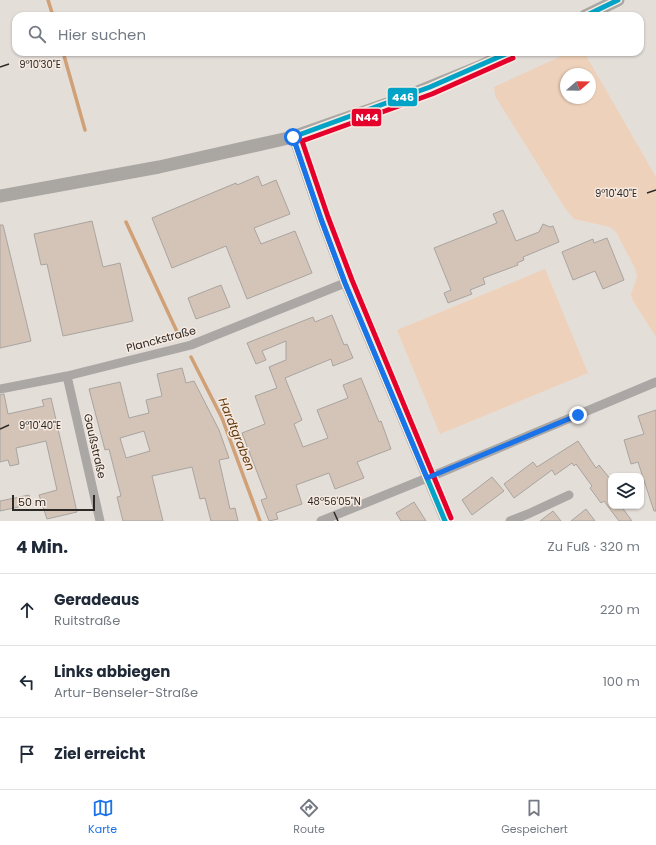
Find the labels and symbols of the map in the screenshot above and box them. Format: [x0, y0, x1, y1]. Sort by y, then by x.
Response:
text: 9°10'30"E [19, 57, 61, 72]
north arrow [560, 68, 596, 104]
line badge: 446 [387, 87, 418, 107]
text: 446 [392, 89, 414, 105]
line badge: N44 [351, 108, 382, 127]
text: N44 [355, 109, 379, 125]
route start [284, 128, 302, 146]
text: 9°10'40"E [595, 186, 637, 201]
street label: Planckstraße [124, 322, 198, 356]
water label: Hardtgraben [215, 395, 259, 473]
route end [569, 406, 587, 424]
street label: Gaußstraße [80, 412, 110, 480]
text: 9°10'40"E [19, 418, 61, 433]
scale bar [12, 493, 95, 512]
text: 48°56'05"N [307, 494, 361, 509]

